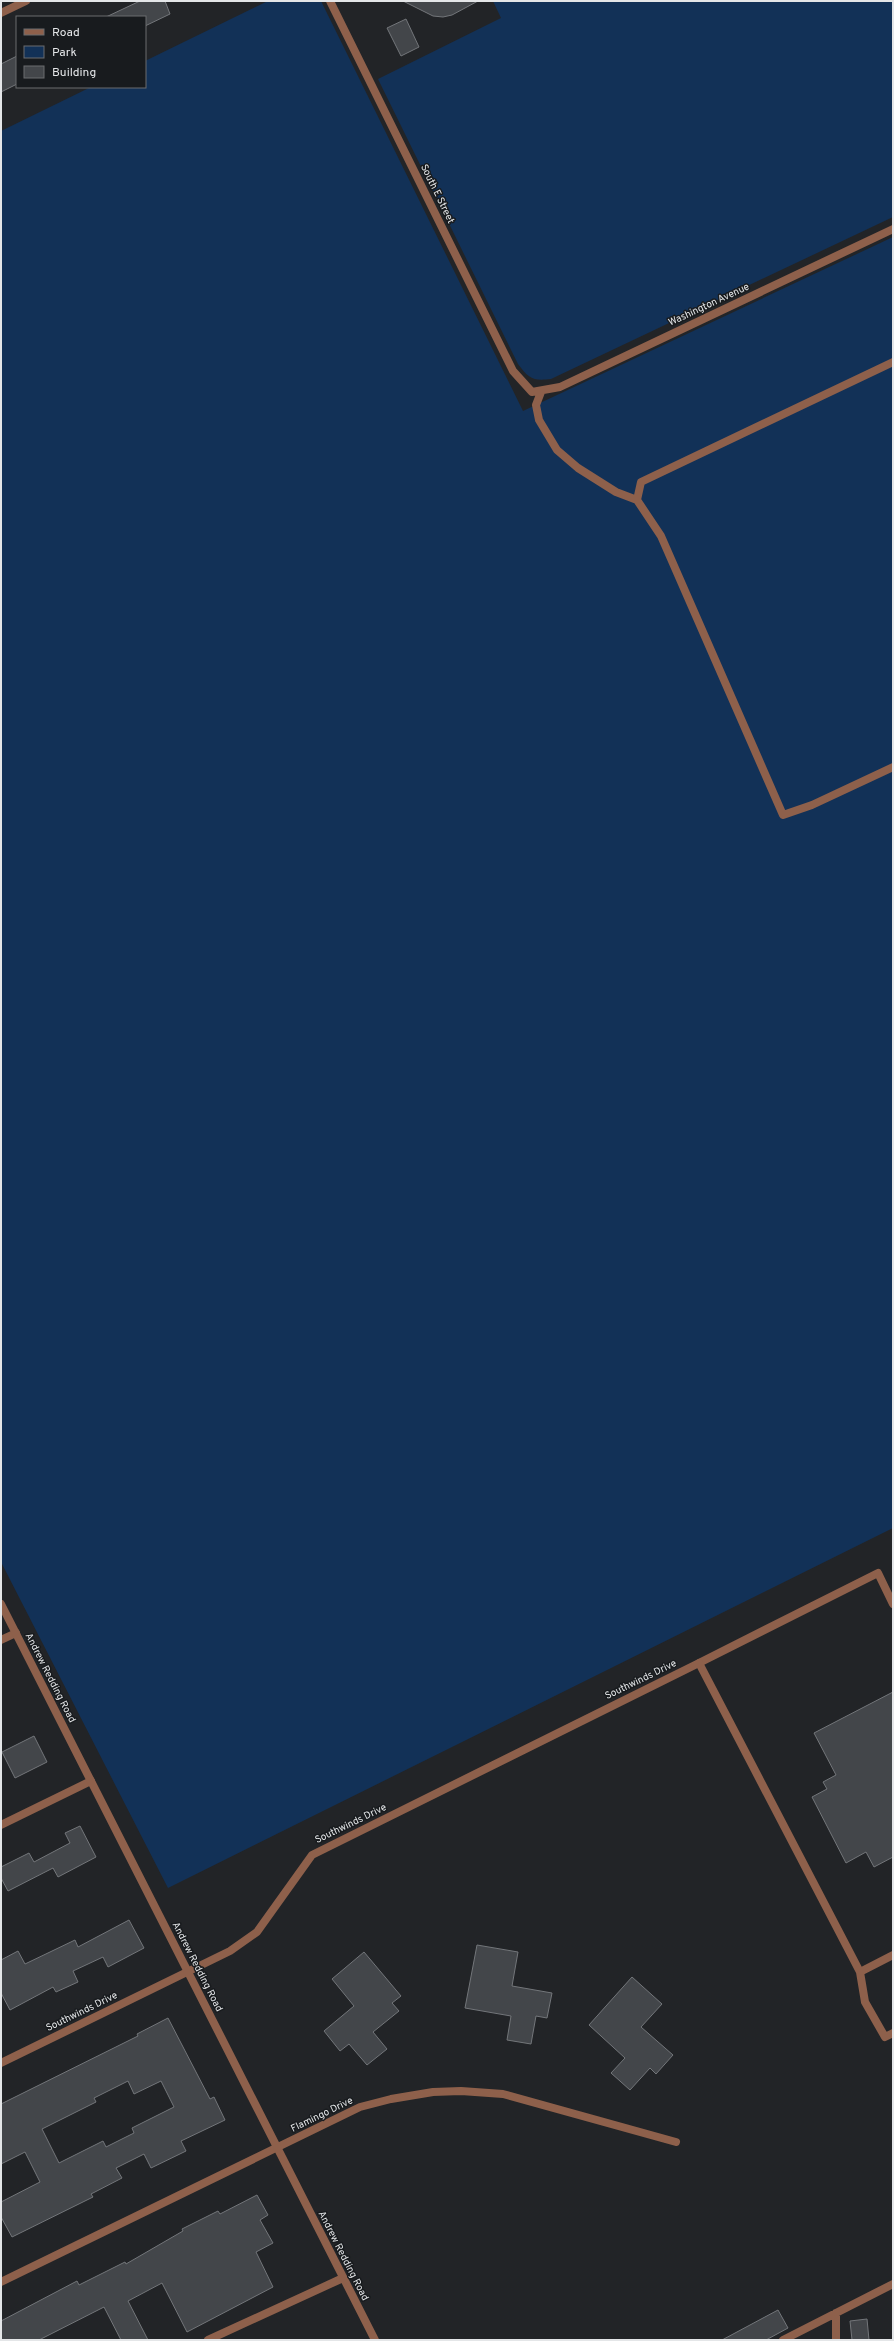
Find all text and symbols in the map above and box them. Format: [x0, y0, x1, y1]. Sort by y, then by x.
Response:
legend [16, 16, 146, 88]
text: Road [52, 25, 80, 41]
text: Park [52, 45, 77, 61]
text: Building [52, 65, 96, 81]
street label: South E Street [417, 162, 457, 226]
street label: Washington Avenue [666, 281, 752, 329]
street label: Andrew Redding Road [22, 1631, 78, 1725]
street label: Southwinds Drive [603, 1657, 679, 1703]
street label: Southwinds Drive [313, 1801, 389, 1847]
street label: Andrew Redding Road [169, 1920, 225, 2014]
street label: Southwinds Drive [44, 1989, 120, 2035]
street label: Flamingo Drive [289, 2094, 355, 2136]
street label: Andrew Redding Road [315, 2209, 371, 2303]

